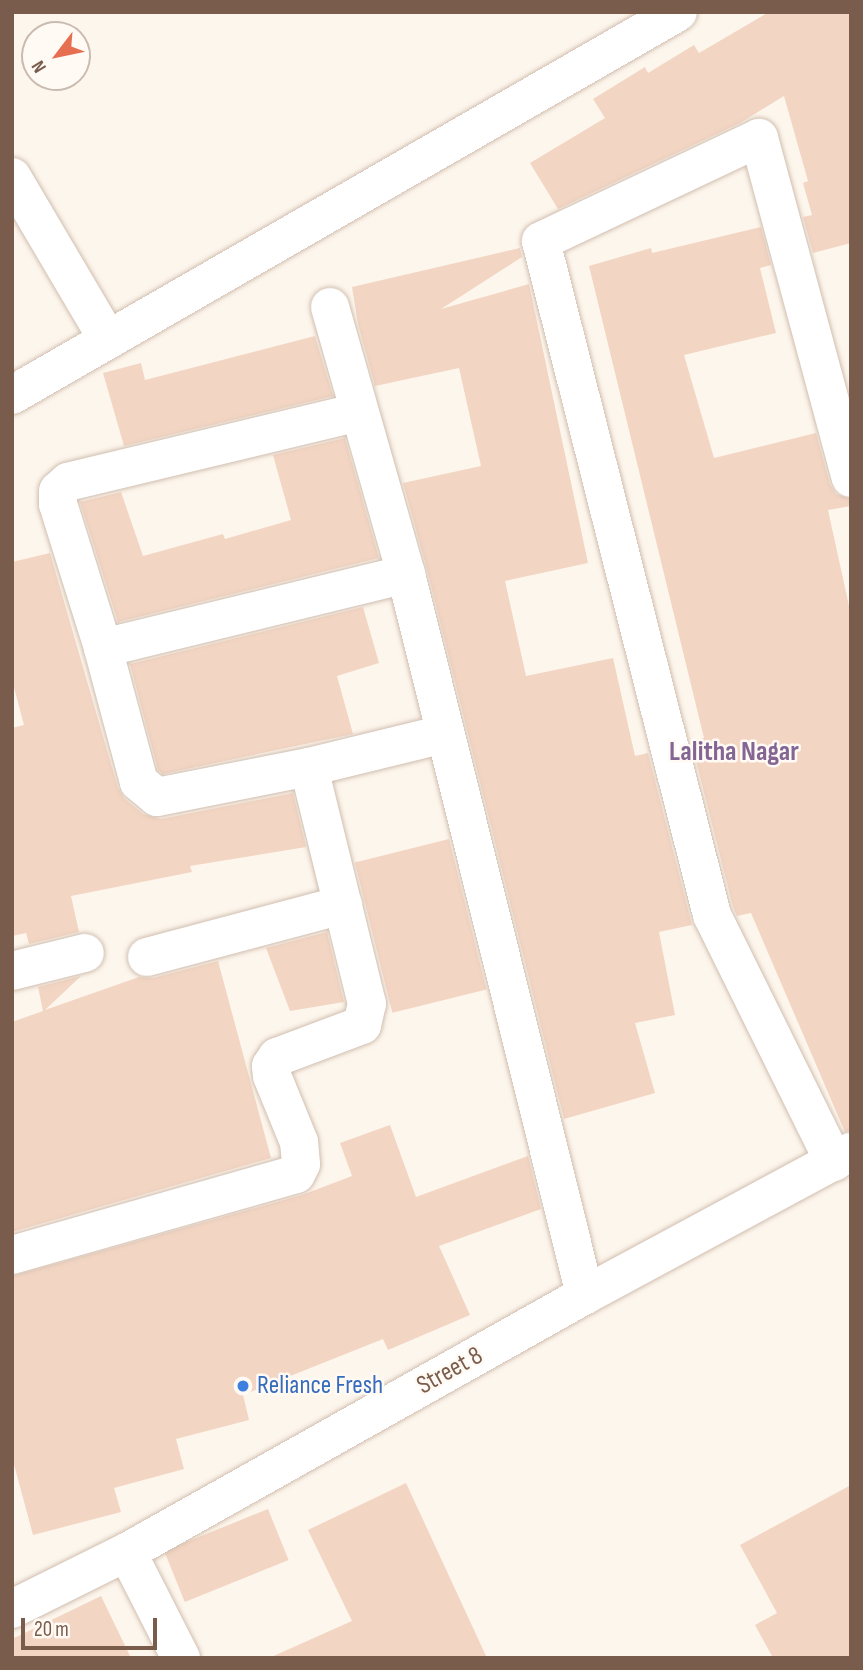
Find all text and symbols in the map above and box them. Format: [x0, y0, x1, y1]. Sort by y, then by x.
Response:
north arrow [21, 21, 91, 91]
text: N [27, 56, 52, 77]
district label: Lalitha Nagar [669, 735, 799, 769]
street label: Street 8 [412, 1340, 488, 1402]
place label: Reliance Fresh [257, 1370, 383, 1402]
marker: Reliance Fresh [235, 1378, 251, 1394]
scale bar [24, 1604, 161, 1648]
text: 20 m [34, 1617, 69, 1642]

